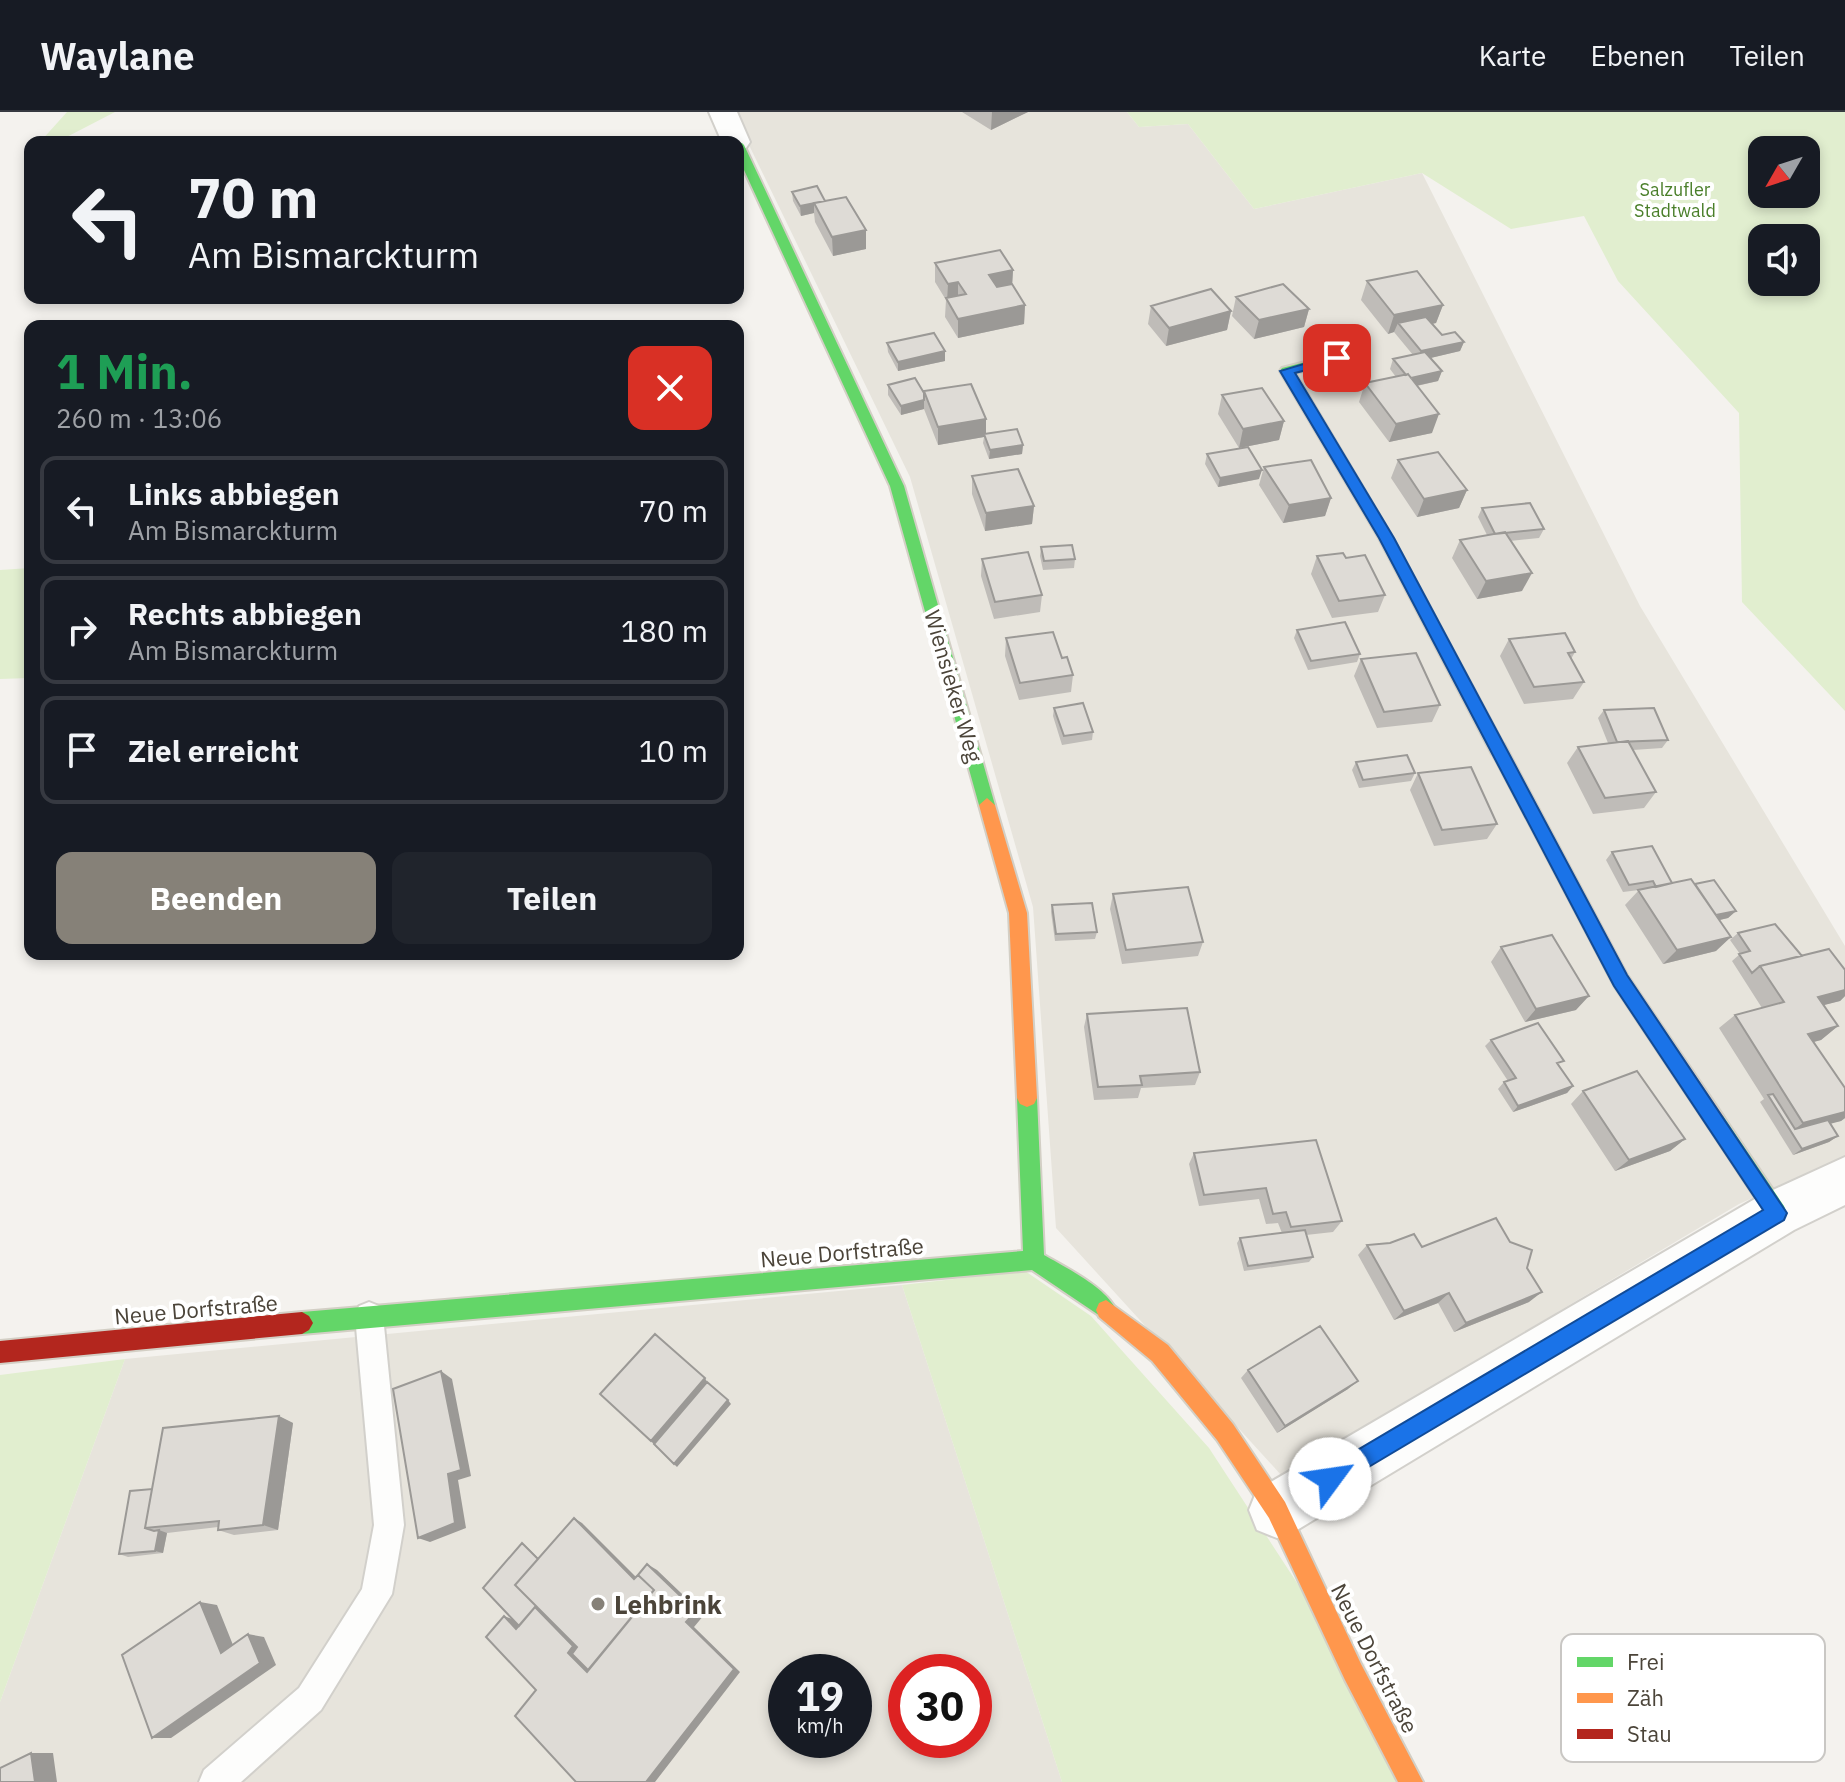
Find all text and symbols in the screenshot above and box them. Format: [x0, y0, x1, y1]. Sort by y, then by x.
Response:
text: Waylane [40, 31, 195, 80]
text: Karte [1479, 37, 1546, 74]
text: Ebenen [1590, 37, 1686, 74]
text: Teilen [1730, 37, 1805, 74]
north arrow [1748, 136, 1820, 208]
map controls [1748, 136, 1820, 296]
text: 70 m [188, 161, 318, 233]
icon: left [56, 168, 160, 272]
park label: Salzufler Stadtwald [1634, 178, 1716, 222]
button: sound [1748, 224, 1820, 296]
text: Am Bismarckturm [188, 231, 479, 278]
pin [1303, 324, 1371, 392]
icon: arrive [1315, 336, 1359, 380]
text: 1 Min. [56, 340, 193, 402]
button: close [628, 346, 712, 430]
text: 260 m · 13:06 [56, 401, 222, 435]
text: Links abbiegen [128, 474, 340, 513]
icon: left [60, 488, 104, 532]
text: 70 m [639, 491, 708, 530]
text: Am Bismarckturm [128, 513, 338, 547]
text: Rechts abbiegen [128, 594, 362, 633]
street label: Wiensieker Weg [918, 606, 990, 766]
icon: right [60, 608, 104, 652]
text: 180 m [621, 611, 708, 650]
text: Am Bismarckturm [128, 633, 338, 667]
icon: arrive [60, 728, 104, 772]
text: Ziel erreicht [128, 731, 299, 770]
text: 10 m [639, 731, 708, 770]
button: Beenden [56, 852, 376, 944]
button: Teilen [392, 852, 712, 944]
street label: Neue Dorfstraße [759, 1230, 925, 1274]
street label: Neue Dorfstraße [113, 1287, 279, 1331]
position arrow [1288, 1437, 1372, 1521]
street label: Neue Dorfstraße [1325, 1578, 1425, 1738]
place label: Lehbrink [614, 1587, 722, 1621]
marker: Lehbrink [589, 1595, 607, 1613]
legend [1561, 1634, 1825, 1762]
text: Frei [1627, 1647, 1664, 1676]
speed limit sign: 30 [888, 1654, 992, 1758]
text: 19 [796, 1670, 844, 1722]
text: Zäh [1627, 1683, 1664, 1712]
text: km/h [796, 1712, 844, 1739]
text: Stau [1627, 1719, 1672, 1748]

